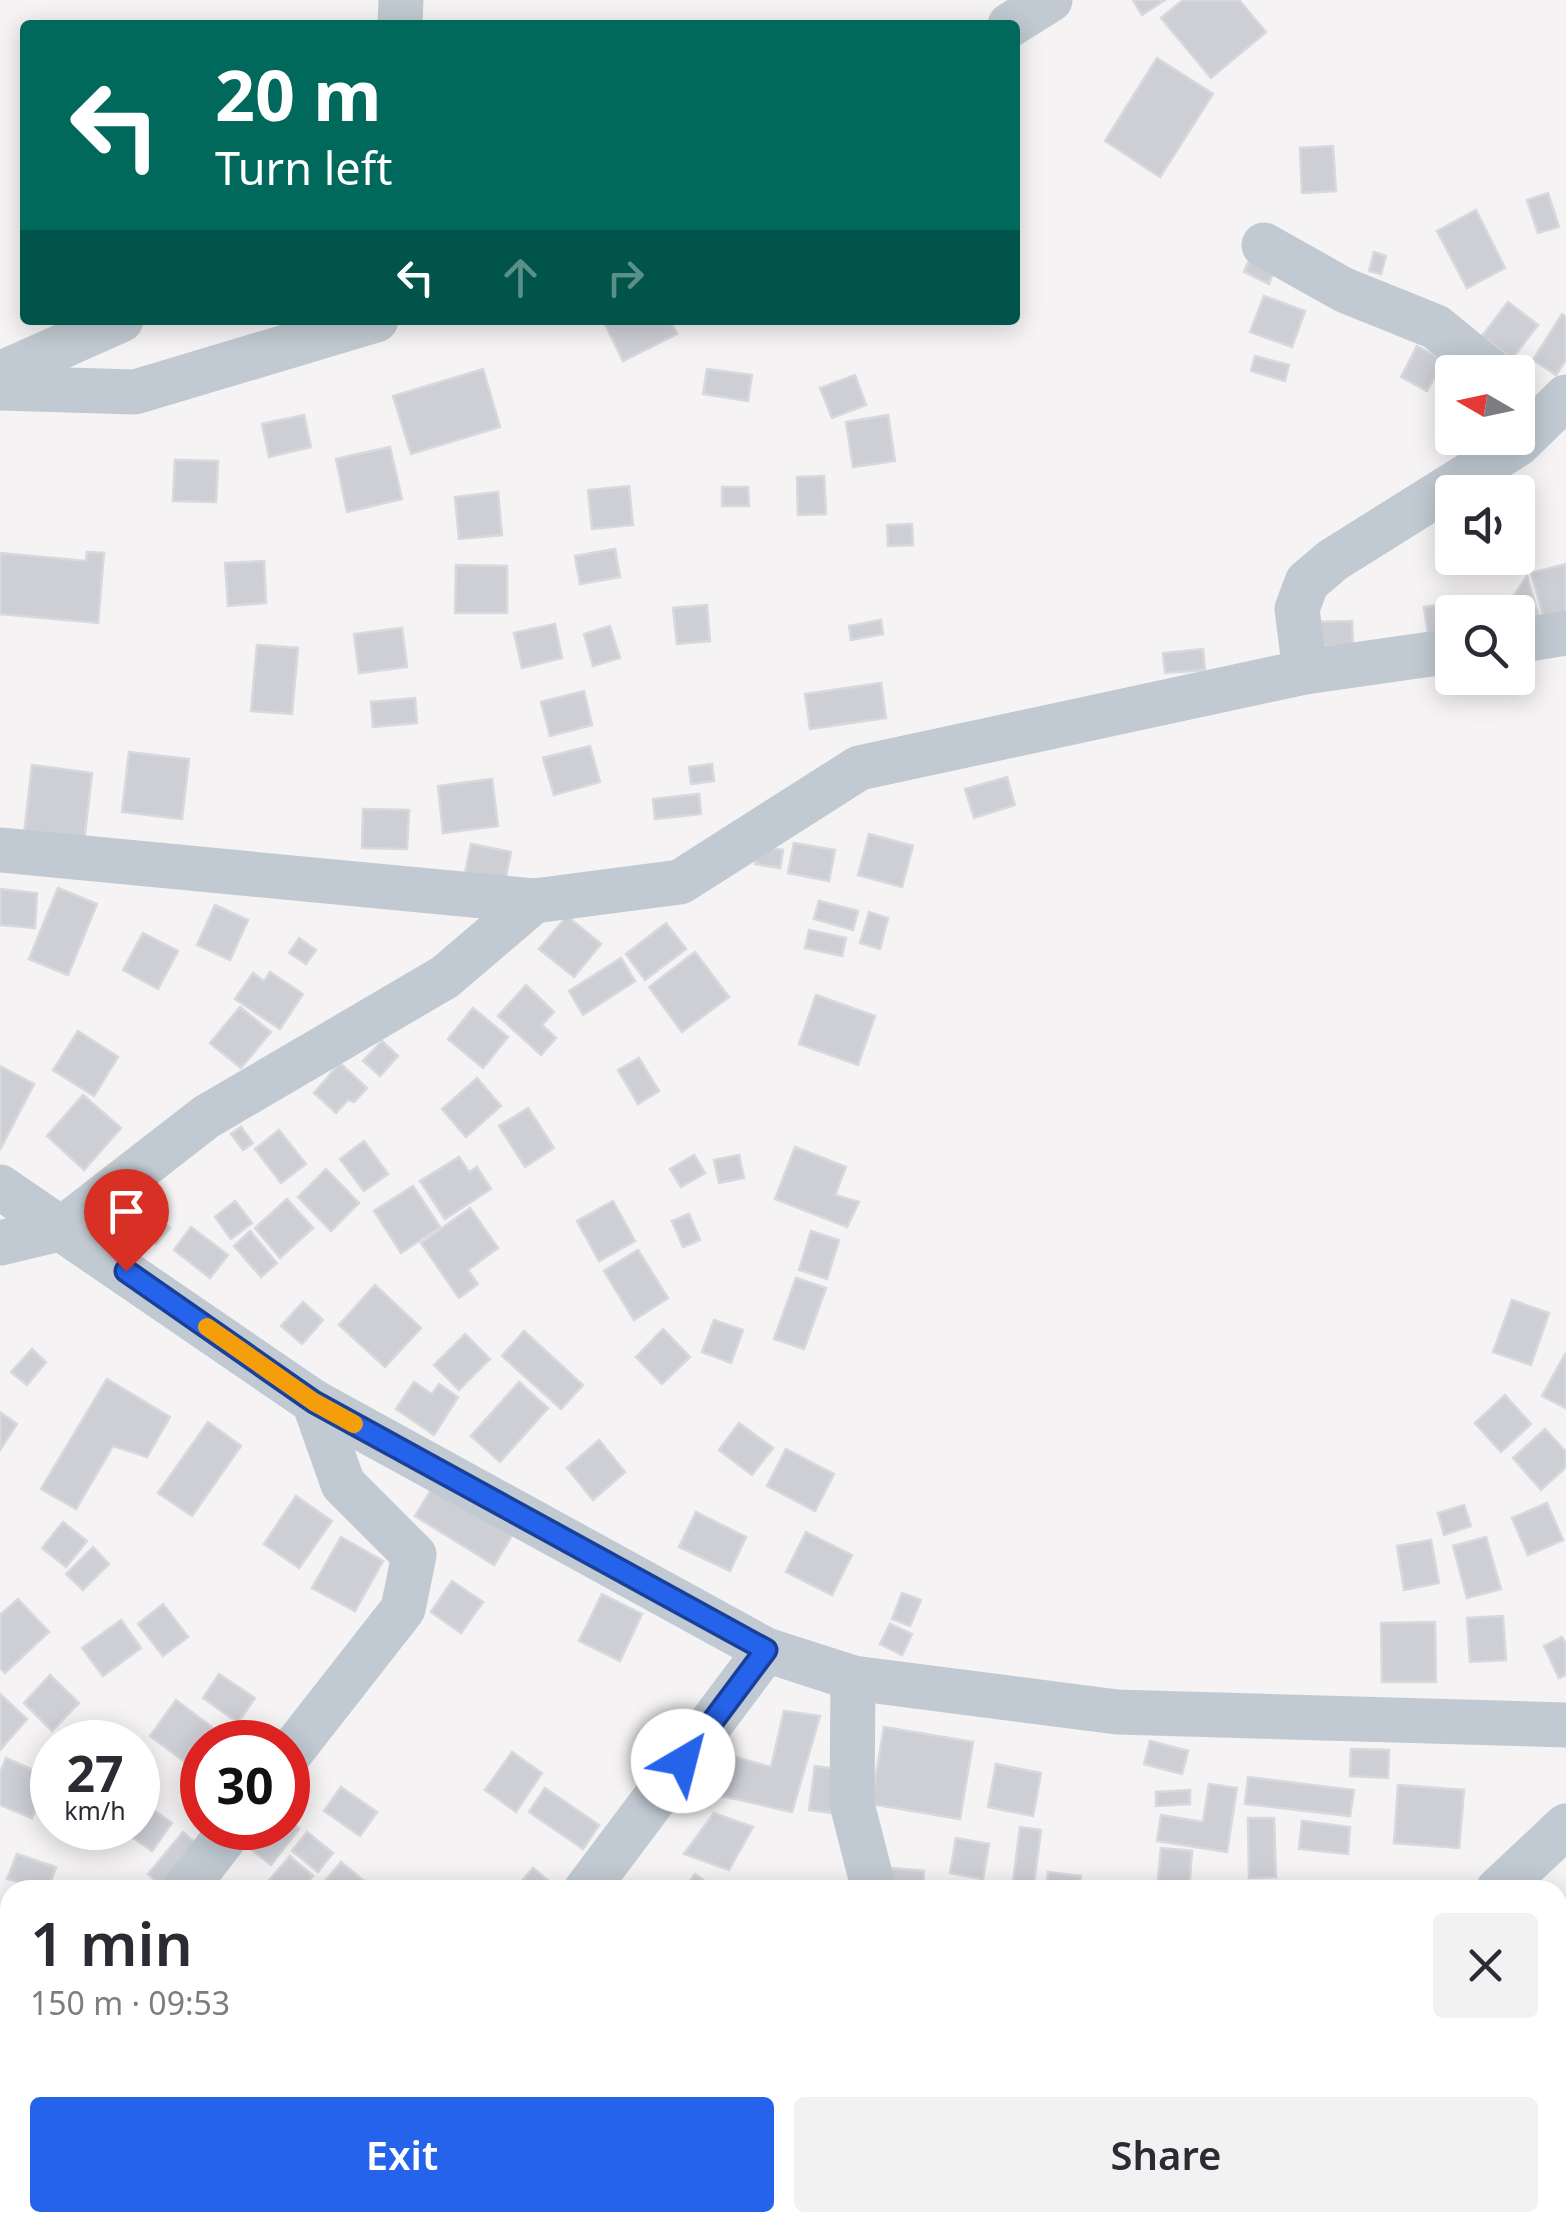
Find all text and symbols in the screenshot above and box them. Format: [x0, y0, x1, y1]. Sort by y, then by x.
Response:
text: 20 m [215, 46, 382, 142]
icon: left [50, 60, 180, 190]
text: Turn left [215, 137, 392, 198]
icon: left [388, 250, 443, 305]
icon: ahead [493, 250, 548, 305]
icon: right [598, 250, 653, 305]
north arrow [1435, 355, 1535, 455]
map controls [1435, 355, 1535, 695]
button: sound [1435, 475, 1535, 575]
button: search [1435, 595, 1535, 695]
pin [84, 1169, 169, 1272]
icon: arrive [99, 1184, 154, 1239]
position arrow [631, 1709, 735, 1813]
speed limit sign: 30 [180, 1720, 310, 1850]
text: 27 [66, 1739, 124, 1807]
text: km/h [64, 1793, 126, 1827]
text: 1 min [30, 1902, 193, 1984]
button: close [1433, 1913, 1538, 2018]
text: 150 m · 09:53 [30, 1981, 230, 2024]
button: Exit [30, 2097, 774, 2212]
button: Share [794, 2097, 1538, 2212]

